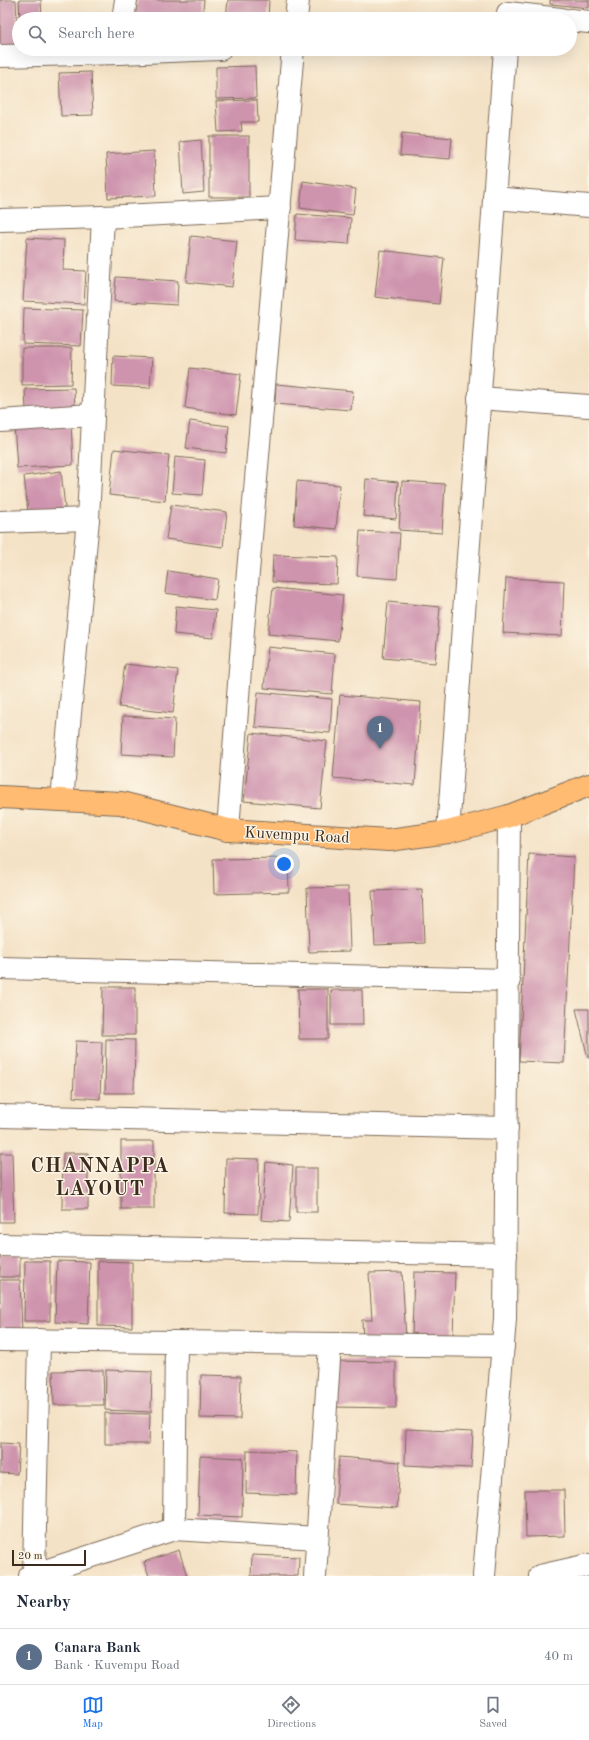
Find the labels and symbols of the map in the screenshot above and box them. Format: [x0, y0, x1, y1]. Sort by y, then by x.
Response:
pin: 1 [367, 716, 393, 749]
street label: Kuvempu Road [244, 825, 350, 847]
your location [274, 854, 294, 874]
district label: CHANNAPPA LAYOUT [30, 1157, 170, 1200]
scale bar [12, 1548, 86, 1567]

